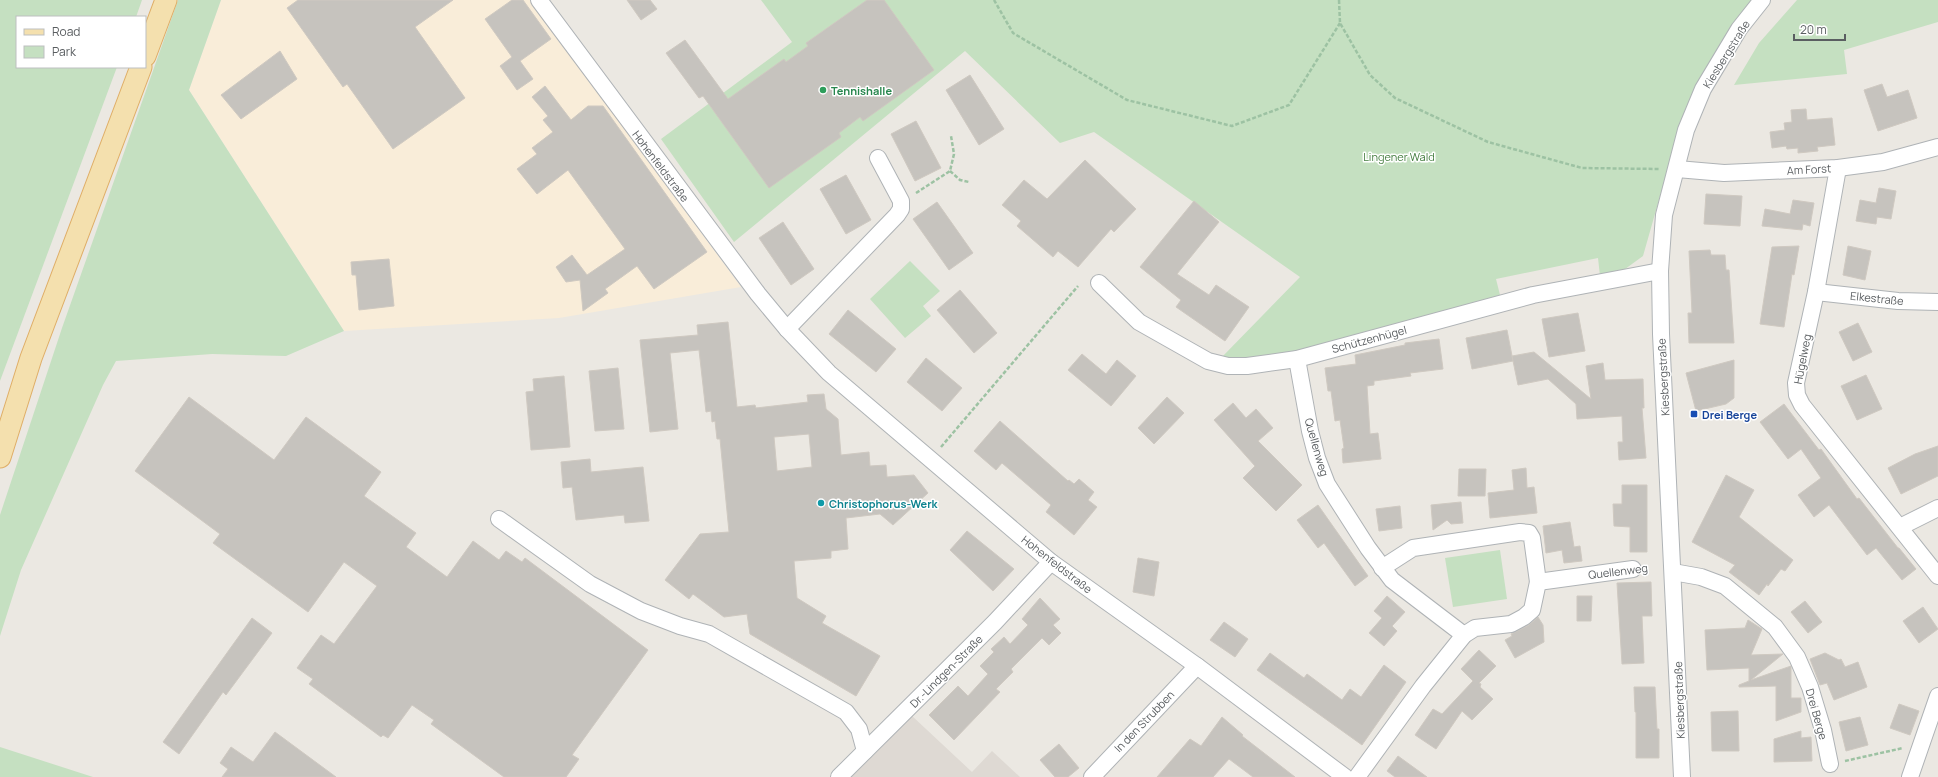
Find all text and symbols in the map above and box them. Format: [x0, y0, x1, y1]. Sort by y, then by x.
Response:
legend [16, 16, 146, 68]
scale bar [1794, 16, 1845, 42]
street label: Kiesbergstraße [1699, 17, 1753, 91]
text: 20 m [1800, 21, 1827, 38]
text: Road [52, 23, 80, 40]
text: Park [52, 43, 77, 60]
place label: Tennishalle [831, 83, 892, 98]
marker: Tennishalle [818, 85, 828, 95]
street label: Hohenfeldstraße [629, 127, 693, 205]
park label: Lingener Wald [1363, 149, 1435, 164]
street label: Am Forst [1786, 160, 1832, 178]
street label: Elkestraße [1850, 288, 1905, 308]
street label: Schützenhügel [1330, 322, 1408, 356]
street label: Hügelweg [1790, 333, 1814, 385]
street label: Kiesbergstraße [1653, 337, 1673, 416]
place label: Drei Berge [1702, 407, 1757, 422]
marker: Drei Berge [1689, 409, 1699, 419]
street label: Quellenweg [1302, 416, 1332, 478]
place label: Christophorus-Werk [829, 496, 939, 511]
marker: Christophorus-Werk [816, 498, 826, 508]
street label: Hohenfeldstraße [1019, 532, 1096, 597]
street label: Quellenweg [1587, 560, 1649, 582]
street label: Dr.-Lindgen-Straße [906, 631, 986, 711]
street label: Kiesbergstraße [1670, 660, 1688, 739]
street label: In den Strubben [1111, 687, 1177, 755]
street label: Drei Berge [1803, 687, 1832, 742]

